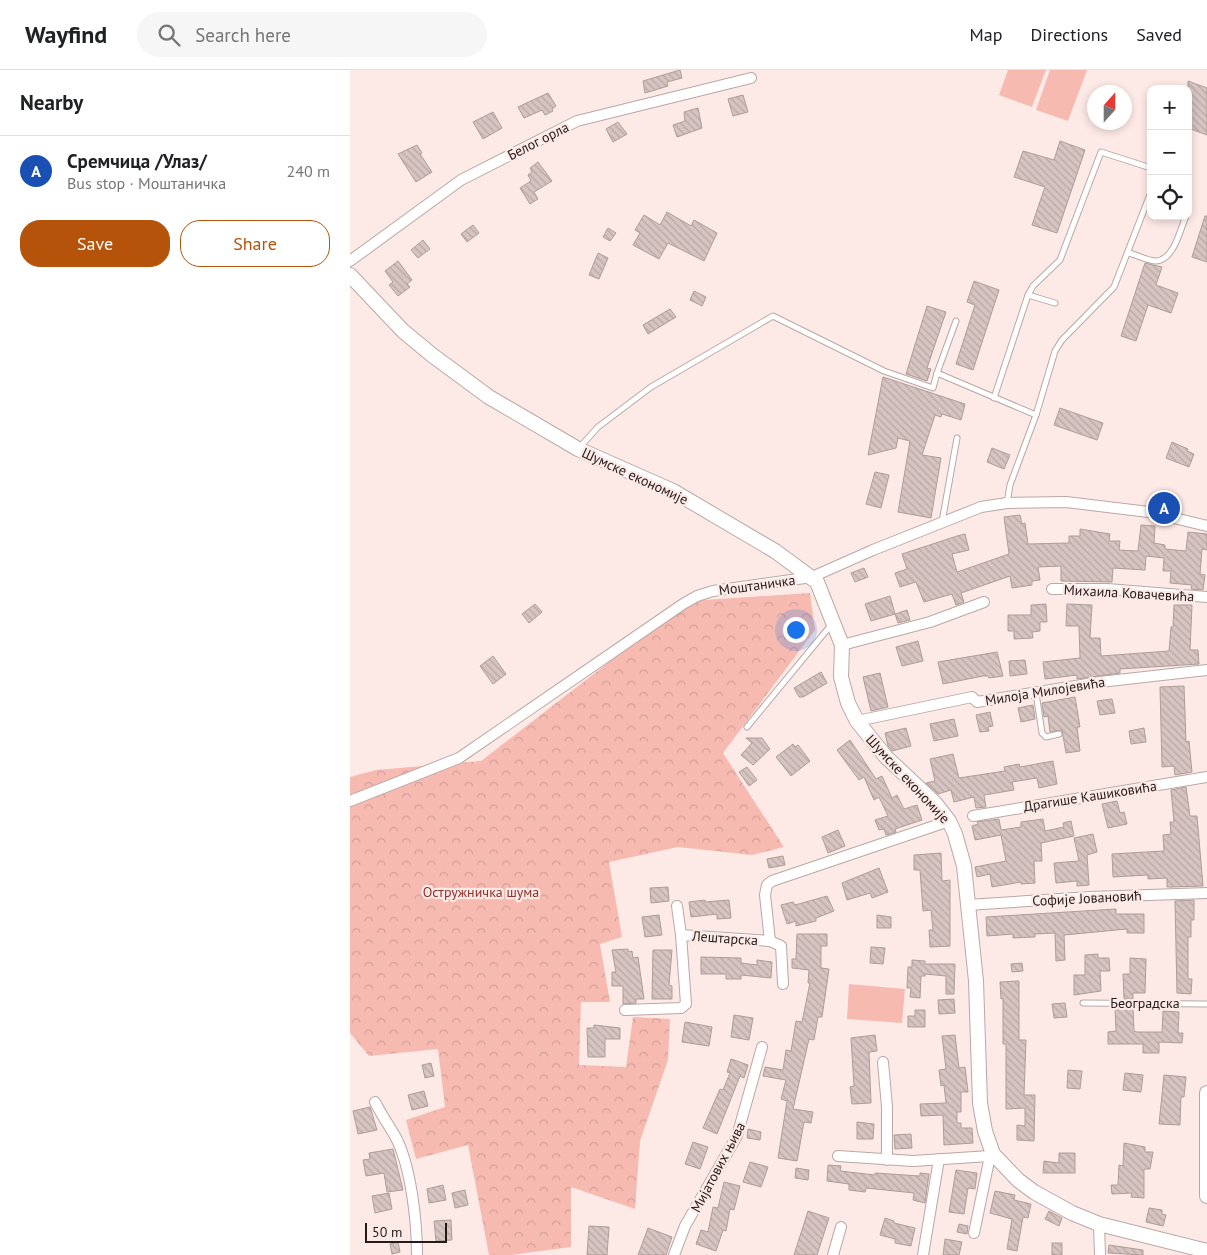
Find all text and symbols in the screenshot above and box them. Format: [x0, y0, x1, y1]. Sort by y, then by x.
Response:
search box [137, 12, 487, 57]
text: Wayfind [25, 19, 107, 50]
icon: search [155, 21, 183, 49]
text: Search here [195, 23, 291, 47]
text: Map [970, 23, 1002, 46]
text: Directions [1030, 23, 1108, 46]
text: Saved [1136, 23, 1182, 46]
north arrow [1087, 85, 1132, 130]
map controls [1147, 85, 1192, 220]
button: + [1147, 85, 1192, 130]
text: Nearby [20, 89, 83, 116]
street label: Белог орла [504, 118, 572, 164]
button: − [1147, 130, 1192, 175]
text: Сремчица /Улаз/ [67, 149, 207, 173]
text: A [31, 161, 41, 181]
text: 240 m [287, 161, 330, 181]
text: Bus stop · Моштаничка [67, 173, 226, 193]
button: locate [1147, 175, 1192, 220]
button: Save [20, 220, 170, 267]
button: Share [180, 220, 330, 267]
street label: Шумске економије [579, 443, 691, 509]
pin: A [1148, 489, 1180, 527]
street label: Моштаничка [718, 571, 796, 599]
street label: Михаила Ковачевића [1063, 581, 1195, 605]
your location [783, 617, 809, 643]
street label: Милоја Милојевића [984, 673, 1106, 709]
street label: Шумске економије [862, 731, 954, 827]
street label: Драгише Кашиковића [1022, 777, 1158, 815]
park label: Остружничка шума [423, 883, 539, 901]
street label: Софије Јовановић [1032, 886, 1142, 910]
street label: Лештарска [690, 927, 759, 949]
street label: Београдска [1110, 994, 1180, 1012]
street label: Мијатових њива [687, 1119, 749, 1215]
scale bar [365, 1220, 448, 1243]
text: 50 m [372, 1223, 402, 1241]

